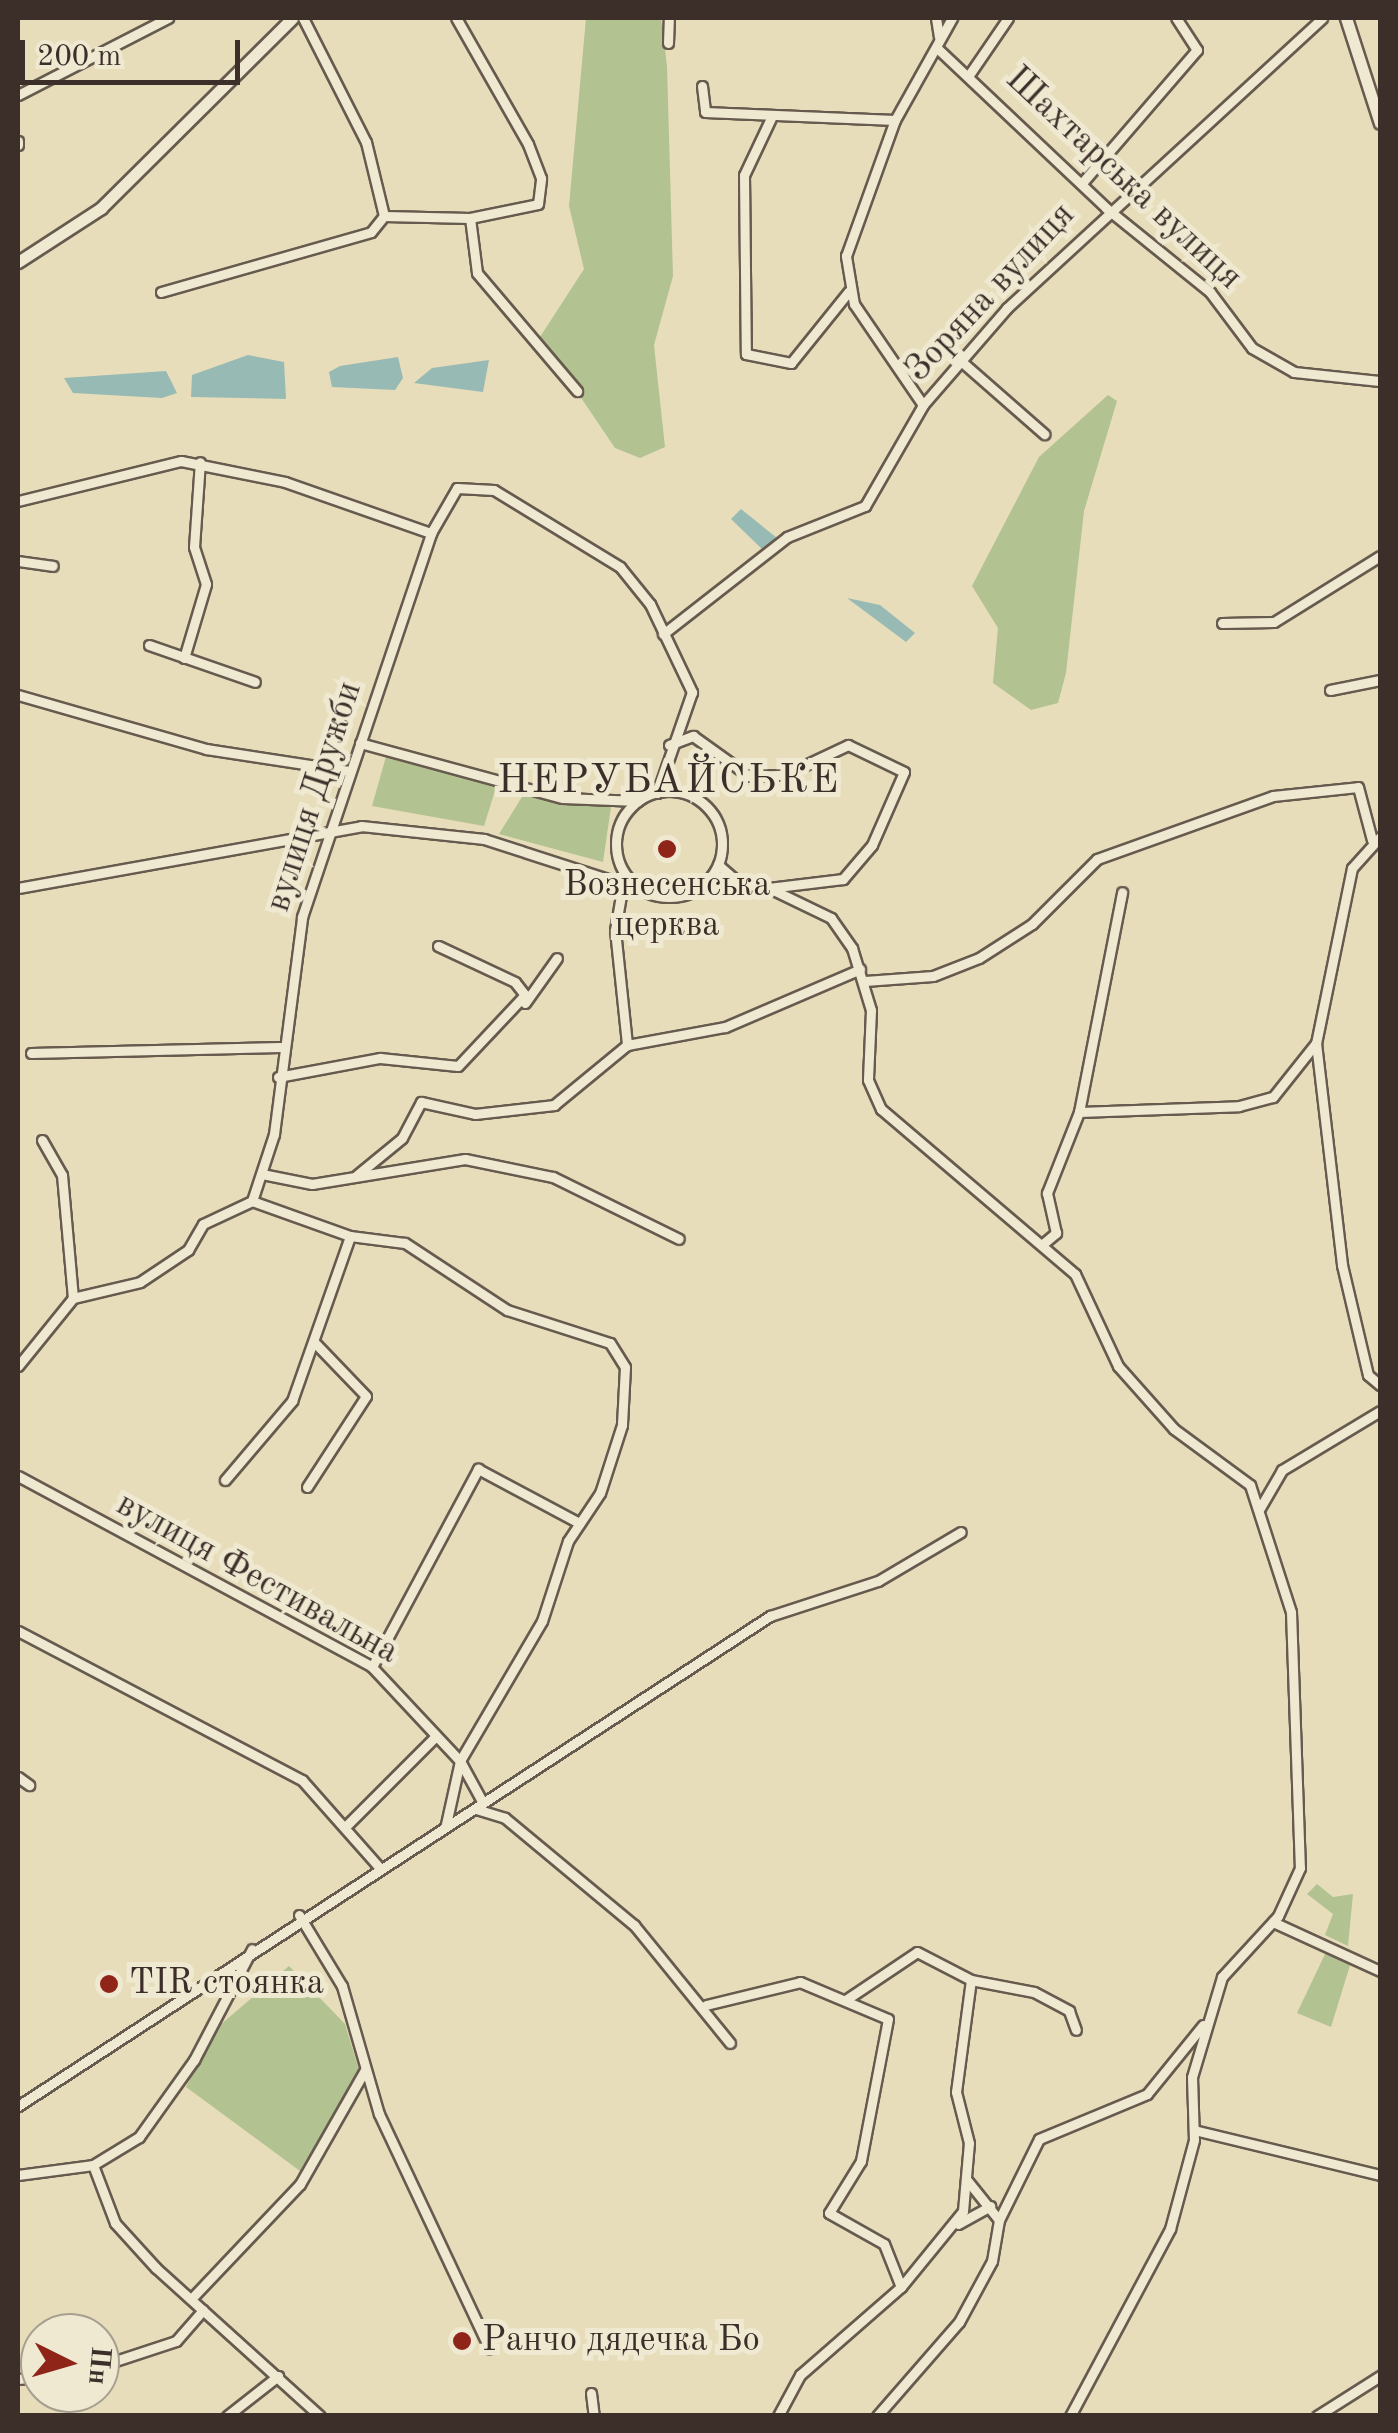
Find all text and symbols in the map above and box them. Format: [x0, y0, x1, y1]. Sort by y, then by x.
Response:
scale bar [25, 20, 245, 82]
text: 200 m [37, 42, 121, 72]
street label: Шахтарська вулиця [996, 59, 1250, 299]
street label: Зоряна вулиця [898, 195, 1084, 391]
street label: вулиця Дружби [258, 677, 372, 917]
district label: НЕРУБАЙСЬКЕ [497, 758, 841, 806]
marker: Вознесенська церква [656, 838, 678, 860]
place label: Вознесенська церква [563, 865, 771, 947]
street label: вулиця Фестивальна [109, 1484, 405, 1674]
place label: TIR стоянка [129, 1963, 324, 2005]
marker: TIR стоянка [98, 1973, 120, 1995]
north arrow [20, 2313, 120, 2413]
place label: Ранчо дядечка Бо [482, 2320, 760, 2362]
marker: Ранчо дядечка Бо [451, 2330, 473, 2352]
text: Пн [82, 2345, 114, 2386]

